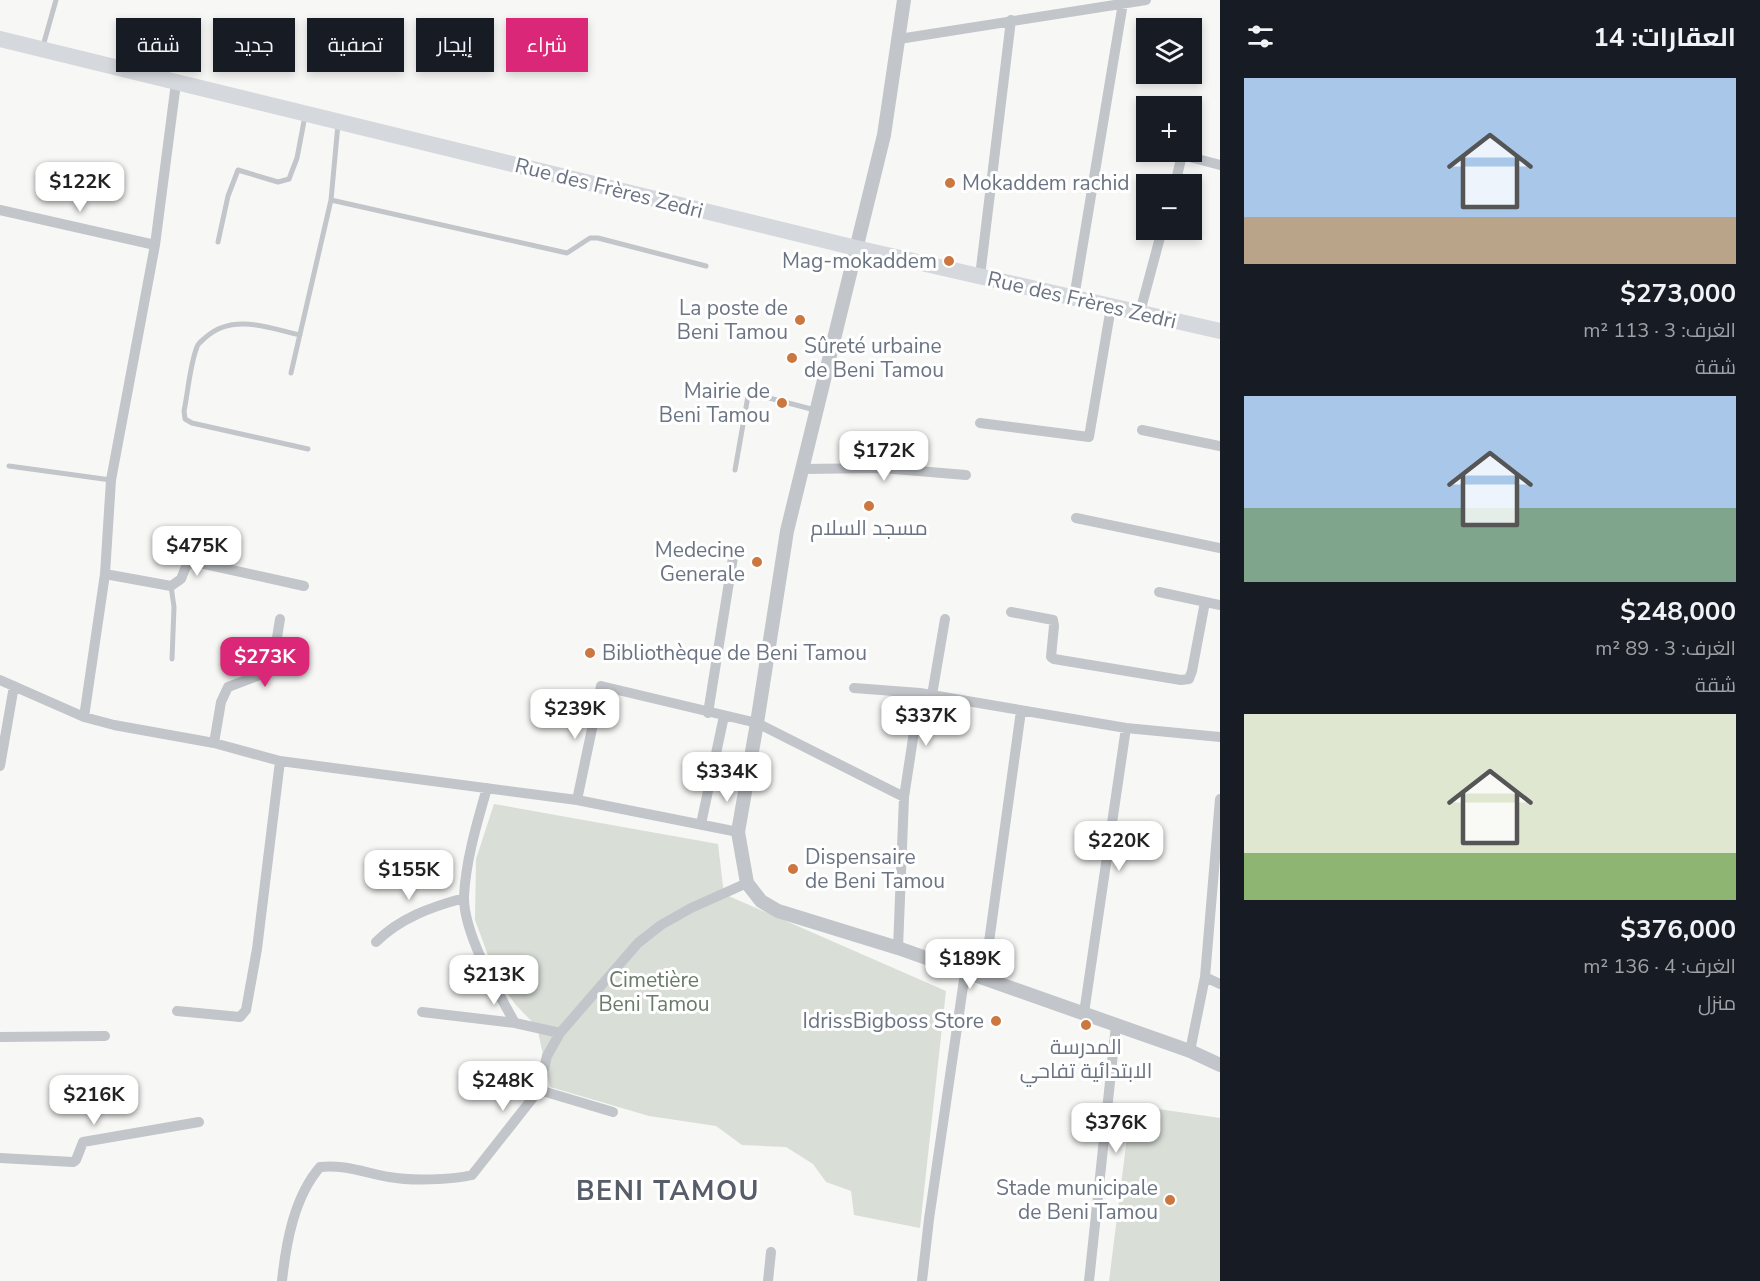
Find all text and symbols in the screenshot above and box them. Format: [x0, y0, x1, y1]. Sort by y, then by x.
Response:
chip: شقة [116, 18, 201, 72]
chip: جديد [213, 18, 295, 72]
chip: تصفية [307, 18, 404, 72]
chip: إيجار [416, 18, 494, 72]
chip: شراء [506, 18, 588, 72]
map controls [1136, 18, 1202, 240]
button: layers [1136, 18, 1202, 84]
icon: filters [1244, 20, 1277, 53]
text: العقارات: 14 [1593, 20, 1736, 55]
button: + [1136, 96, 1202, 162]
icon: home [1436, 117, 1544, 225]
street label: Rue des Frères Zedri [512, 151, 706, 225]
pin: $122K [38, 162, 122, 213]
text: $122K [49, 168, 111, 195]
place label: Mokaddem rachid [962, 169, 1130, 197]
button: − [1136, 174, 1202, 240]
marker: Mokaddem rachid [943, 176, 957, 190]
place label: Mag-mokaddem [782, 247, 937, 275]
marker: Mag-mokaddem [942, 254, 956, 268]
street label: Rue des Frères Zedri [985, 265, 1179, 335]
text: $273,000 [1620, 276, 1736, 311]
place label: La poste de Beni Tamou [677, 294, 788, 346]
marker: La poste de Beni Tamou [793, 313, 807, 327]
text: الغرف: 3 · 113 m² [1583, 317, 1736, 344]
place label: Sûreté urbaine de Beni Tamou [804, 332, 944, 384]
marker: Sûreté urbaine de Beni Tamou [785, 351, 799, 365]
text: شقة [1695, 354, 1736, 381]
place label: Mairie de Beni Tamou [659, 377, 770, 429]
marker: Mairie de Beni Tamou [775, 396, 789, 410]
pin: $172K [842, 431, 926, 482]
icon: home [1436, 435, 1544, 543]
text: $172K [853, 437, 915, 464]
marker: مسجد السلام [862, 499, 876, 513]
place label: مسجد السلام [810, 514, 928, 542]
pin: $475K [155, 526, 239, 577]
text: $475K [166, 532, 228, 559]
place label: Medecine Generale [655, 536, 745, 588]
marker: Medecine Generale [750, 555, 764, 569]
text: $248,000 [1620, 594, 1736, 629]
text: الغرف: 3 · 89 m² [1595, 635, 1736, 662]
pin: $273K [223, 637, 307, 688]
place label: Bibliothèque de Beni Tamou [602, 639, 867, 667]
text: $273K [234, 643, 296, 670]
marker: Bibliothèque de Beni Tamou [583, 646, 597, 660]
text: شقة [1695, 672, 1736, 699]
pin: $239K [533, 689, 617, 740]
text: $239K [544, 695, 606, 722]
pin: $337K [884, 696, 968, 747]
text: $337K [895, 702, 957, 729]
pin: $334K [685, 752, 769, 803]
icon: home [1436, 753, 1544, 861]
text: $334K [696, 758, 758, 785]
pin: $220K [1077, 821, 1161, 872]
text: $220K [1088, 827, 1150, 854]
place label: Dispensaire de Beni Tamou [805, 843, 945, 895]
pin: $155K [367, 850, 451, 901]
text: $155K [378, 856, 440, 883]
marker: Dispensaire de Beni Tamou [786, 862, 800, 876]
text: $376,000 [1620, 912, 1736, 947]
pin: $189K [928, 939, 1012, 990]
text: $189K [939, 945, 1001, 972]
text: الغرف: 4 · 136 m² [1583, 953, 1736, 980]
pin: $213K [452, 955, 536, 1006]
text: $213K [463, 961, 525, 988]
park label: Cimetière Beni Tamou [598, 966, 710, 1018]
text: منزل [1698, 990, 1736, 1017]
place label: IdrissBigboss Store [803, 1007, 984, 1035]
marker: IdrissBigboss Store [989, 1014, 1003, 1028]
marker: المدرسة الابتدائية تفاحي [1079, 1018, 1093, 1032]
place label: المدرسة الابتدائية تفاحي [1020, 1033, 1152, 1087]
pin: $248K [461, 1061, 545, 1112]
text: $248K [472, 1067, 534, 1094]
pin: $216K [52, 1075, 136, 1126]
text: $216K [63, 1081, 125, 1108]
pin: $376K [1074, 1103, 1158, 1154]
text: $376K [1085, 1109, 1147, 1136]
district label: BENI TAMOU [576, 1173, 760, 1210]
place label: Stade municipale de Beni Tamou [996, 1174, 1158, 1226]
marker: Stade municipale de Beni Tamou [1163, 1193, 1177, 1207]

